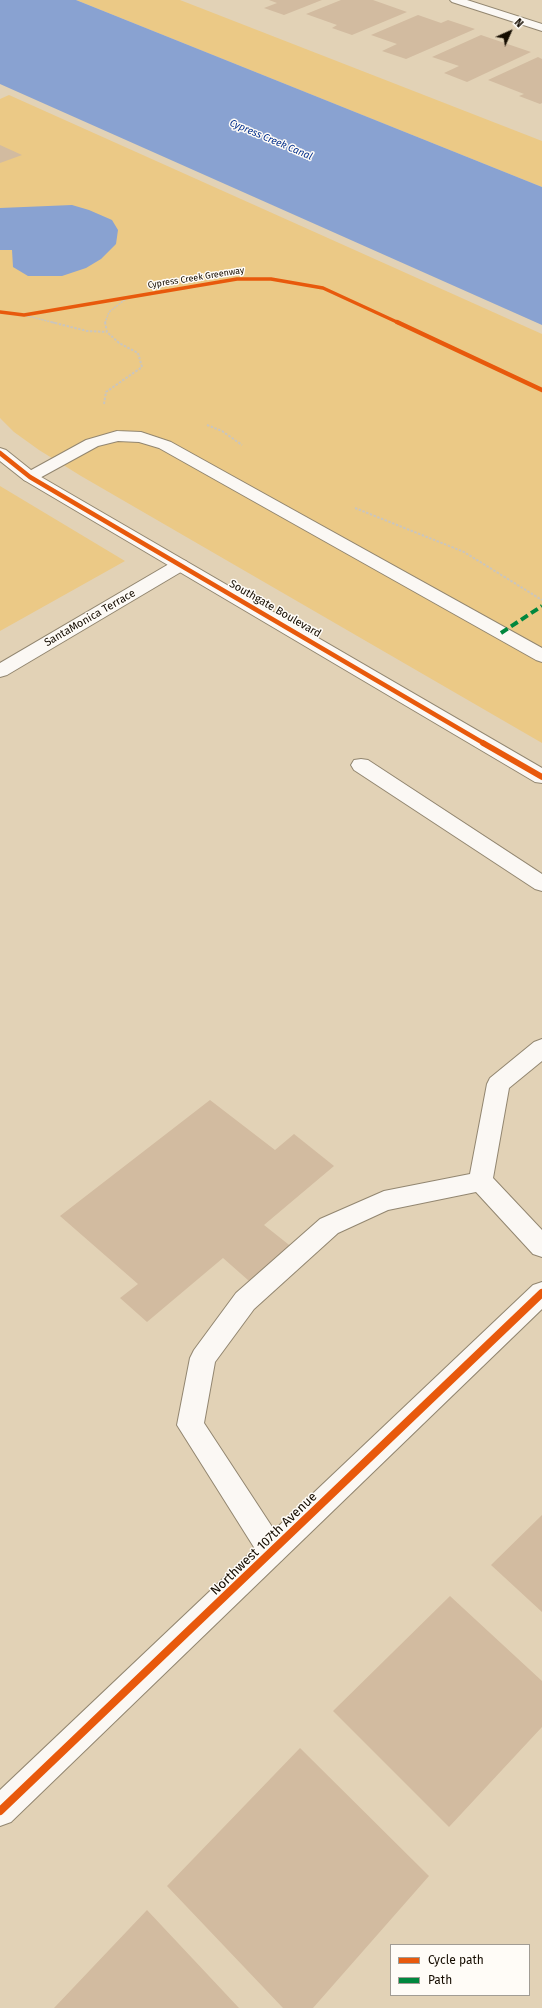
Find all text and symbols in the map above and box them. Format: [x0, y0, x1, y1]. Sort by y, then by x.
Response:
north arrow [490, 12, 530, 52]
text: N [512, 16, 526, 30]
water label: Cypress Creek Canal [228, 117, 314, 163]
street label: Cypress Creek Greenway [147, 265, 245, 291]
street label: Southgate Boulevard [227, 577, 323, 641]
street label: SantaMonica Terrace [42, 587, 138, 649]
street label: Northwest 107th Avenue [208, 1489, 320, 1599]
legend [390, 1944, 530, 1996]
text: Cycle path [428, 1953, 484, 1967]
text: Path [428, 1973, 452, 1987]

